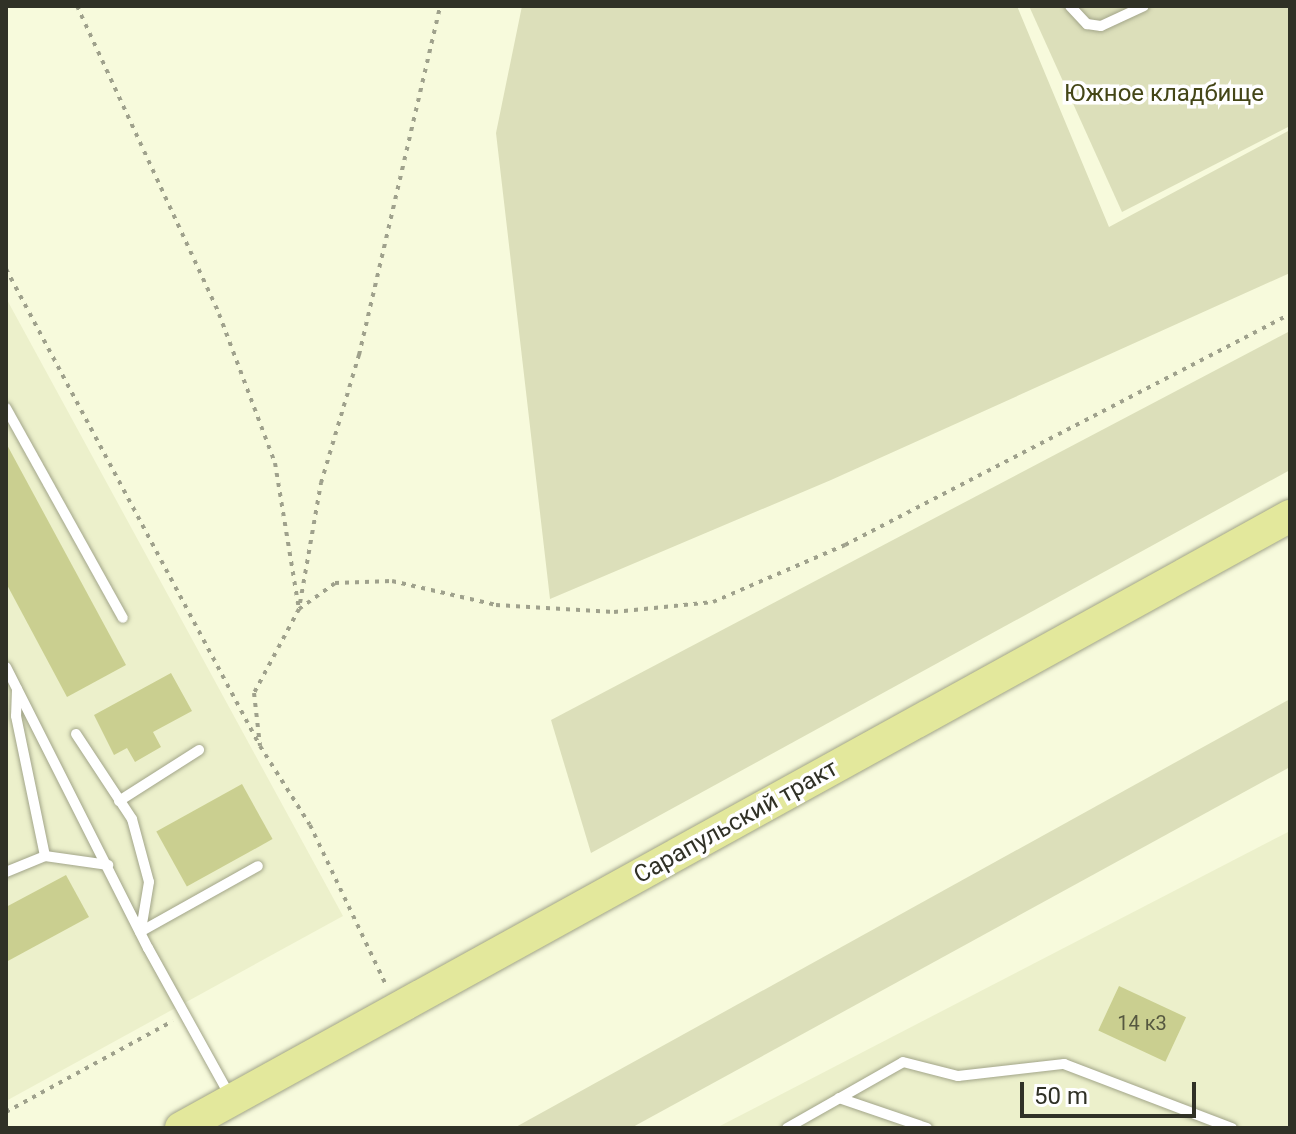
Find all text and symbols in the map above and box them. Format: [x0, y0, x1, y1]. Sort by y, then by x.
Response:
park label: Южное кладбище [1064, 80, 1264, 108]
street label: Сарапульский тракт [629, 754, 843, 890]
house number: 14 к3 [1117, 1011, 1167, 1035]
scale bar [1024, 1066, 1200, 1116]
text: 50 m [1034, 1082, 1088, 1110]

